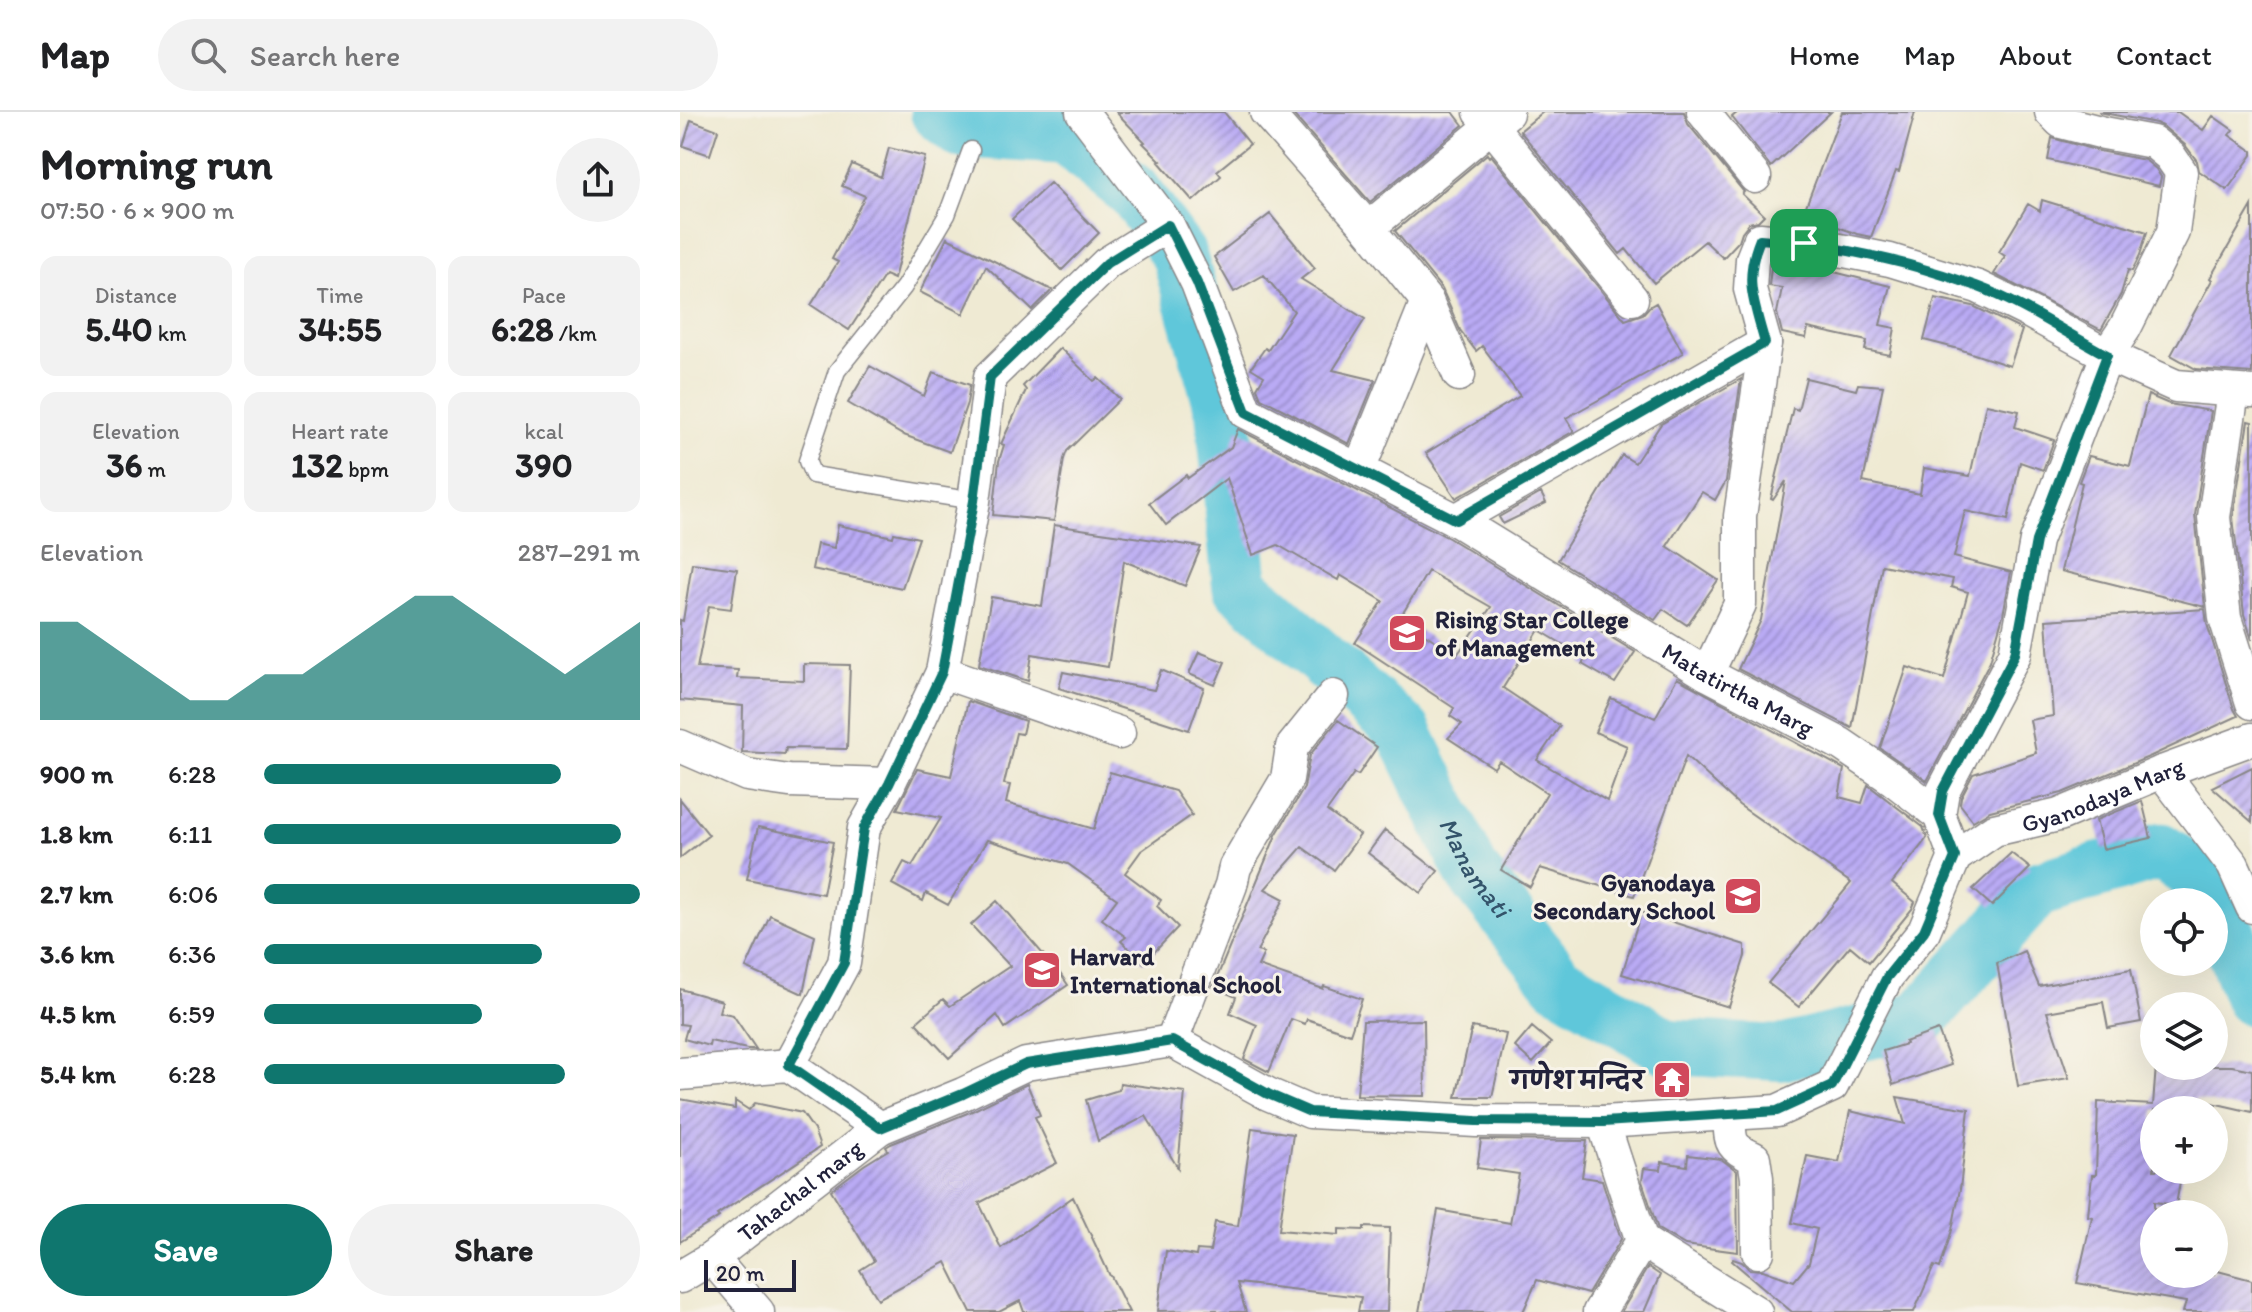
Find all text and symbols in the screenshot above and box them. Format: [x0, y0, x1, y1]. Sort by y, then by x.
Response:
search box [158, 19, 718, 91]
text: Map [40, 32, 110, 78]
icon: search [186, 33, 230, 77]
text: Search here [250, 37, 400, 74]
text: Home [1789, 38, 1860, 72]
text: Map [1904, 38, 1955, 72]
text: About [1999, 38, 2072, 72]
text: Contact [2116, 38, 2212, 72]
text: Morning run [40, 137, 273, 190]
button: share [556, 138, 640, 222]
text: 07:50 · 6 × 900 m [40, 194, 234, 226]
pin [1770, 209, 1838, 277]
icon: arrive [1782, 221, 1826, 265]
text: Distance [95, 282, 177, 309]
text: Time [317, 282, 363, 309]
text: Pace [522, 282, 566, 309]
text: 5.40 [85, 309, 153, 350]
text: 34:55 [299, 309, 382, 350]
text: 6:28 [491, 309, 554, 350]
text: km [153, 320, 187, 347]
text: /km [554, 320, 597, 347]
text: Elevation [92, 418, 180, 445]
text: Heart rate [291, 418, 389, 445]
text: kcal [524, 418, 564, 445]
text: 36 [106, 445, 143, 486]
text: 132 [291, 445, 343, 486]
text: 390 [515, 445, 573, 486]
text: m [143, 456, 166, 483]
text: bpm [343, 456, 389, 483]
text: Elevation [40, 536, 143, 568]
text: 287–291 m [518, 536, 640, 568]
place label: Rising Star College of Management [1435, 605, 1629, 663]
school or university icon: Rising Star College of Management [1386, 612, 1428, 654]
street label: Matatirtha Marg [1657, 636, 1820, 742]
street label: Gyanodaya Marg [2019, 751, 2188, 838]
text: 900 m [40, 758, 113, 790]
text: 6:28 [168, 758, 216, 790]
water label: Manamati [1432, 812, 1519, 926]
text: 1.8 km [40, 818, 113, 850]
text: 6:11 [168, 818, 212, 850]
place label: Gyanodaya Secondary School [1533, 868, 1715, 926]
school or university icon: Gyanodaya Secondary School [1722, 875, 1764, 917]
text: 2.7 km [40, 878, 113, 910]
text: 6:06 [168, 878, 218, 910]
map controls [2140, 888, 2228, 1288]
button: locate [2140, 888, 2228, 976]
text: 3.6 km [40, 938, 115, 970]
text: 6:36 [168, 938, 216, 970]
place label: Harvard International School [1070, 942, 1281, 999]
school or university icon: Harvard International School [1021, 949, 1063, 991]
button: layers [2140, 992, 2228, 1080]
text: 4.5 km [40, 998, 116, 1030]
text: 6:59 [168, 998, 215, 1030]
text: 5.4 km [40, 1058, 116, 1090]
text: 6:28 [168, 1058, 216, 1090]
temple icon: गणेश मन्दिर [1651, 1059, 1693, 1101]
place label: गणेश मन्दिर [1508, 1060, 1646, 1095]
button: + [2140, 1096, 2228, 1184]
street label: Tahachal marg [731, 1132, 869, 1248]
button: − [2140, 1200, 2228, 1288]
button: Save [40, 1204, 332, 1296]
button: Share [348, 1204, 640, 1296]
scale bar [704, 1256, 796, 1292]
text: 20 m [716, 1260, 765, 1287]

